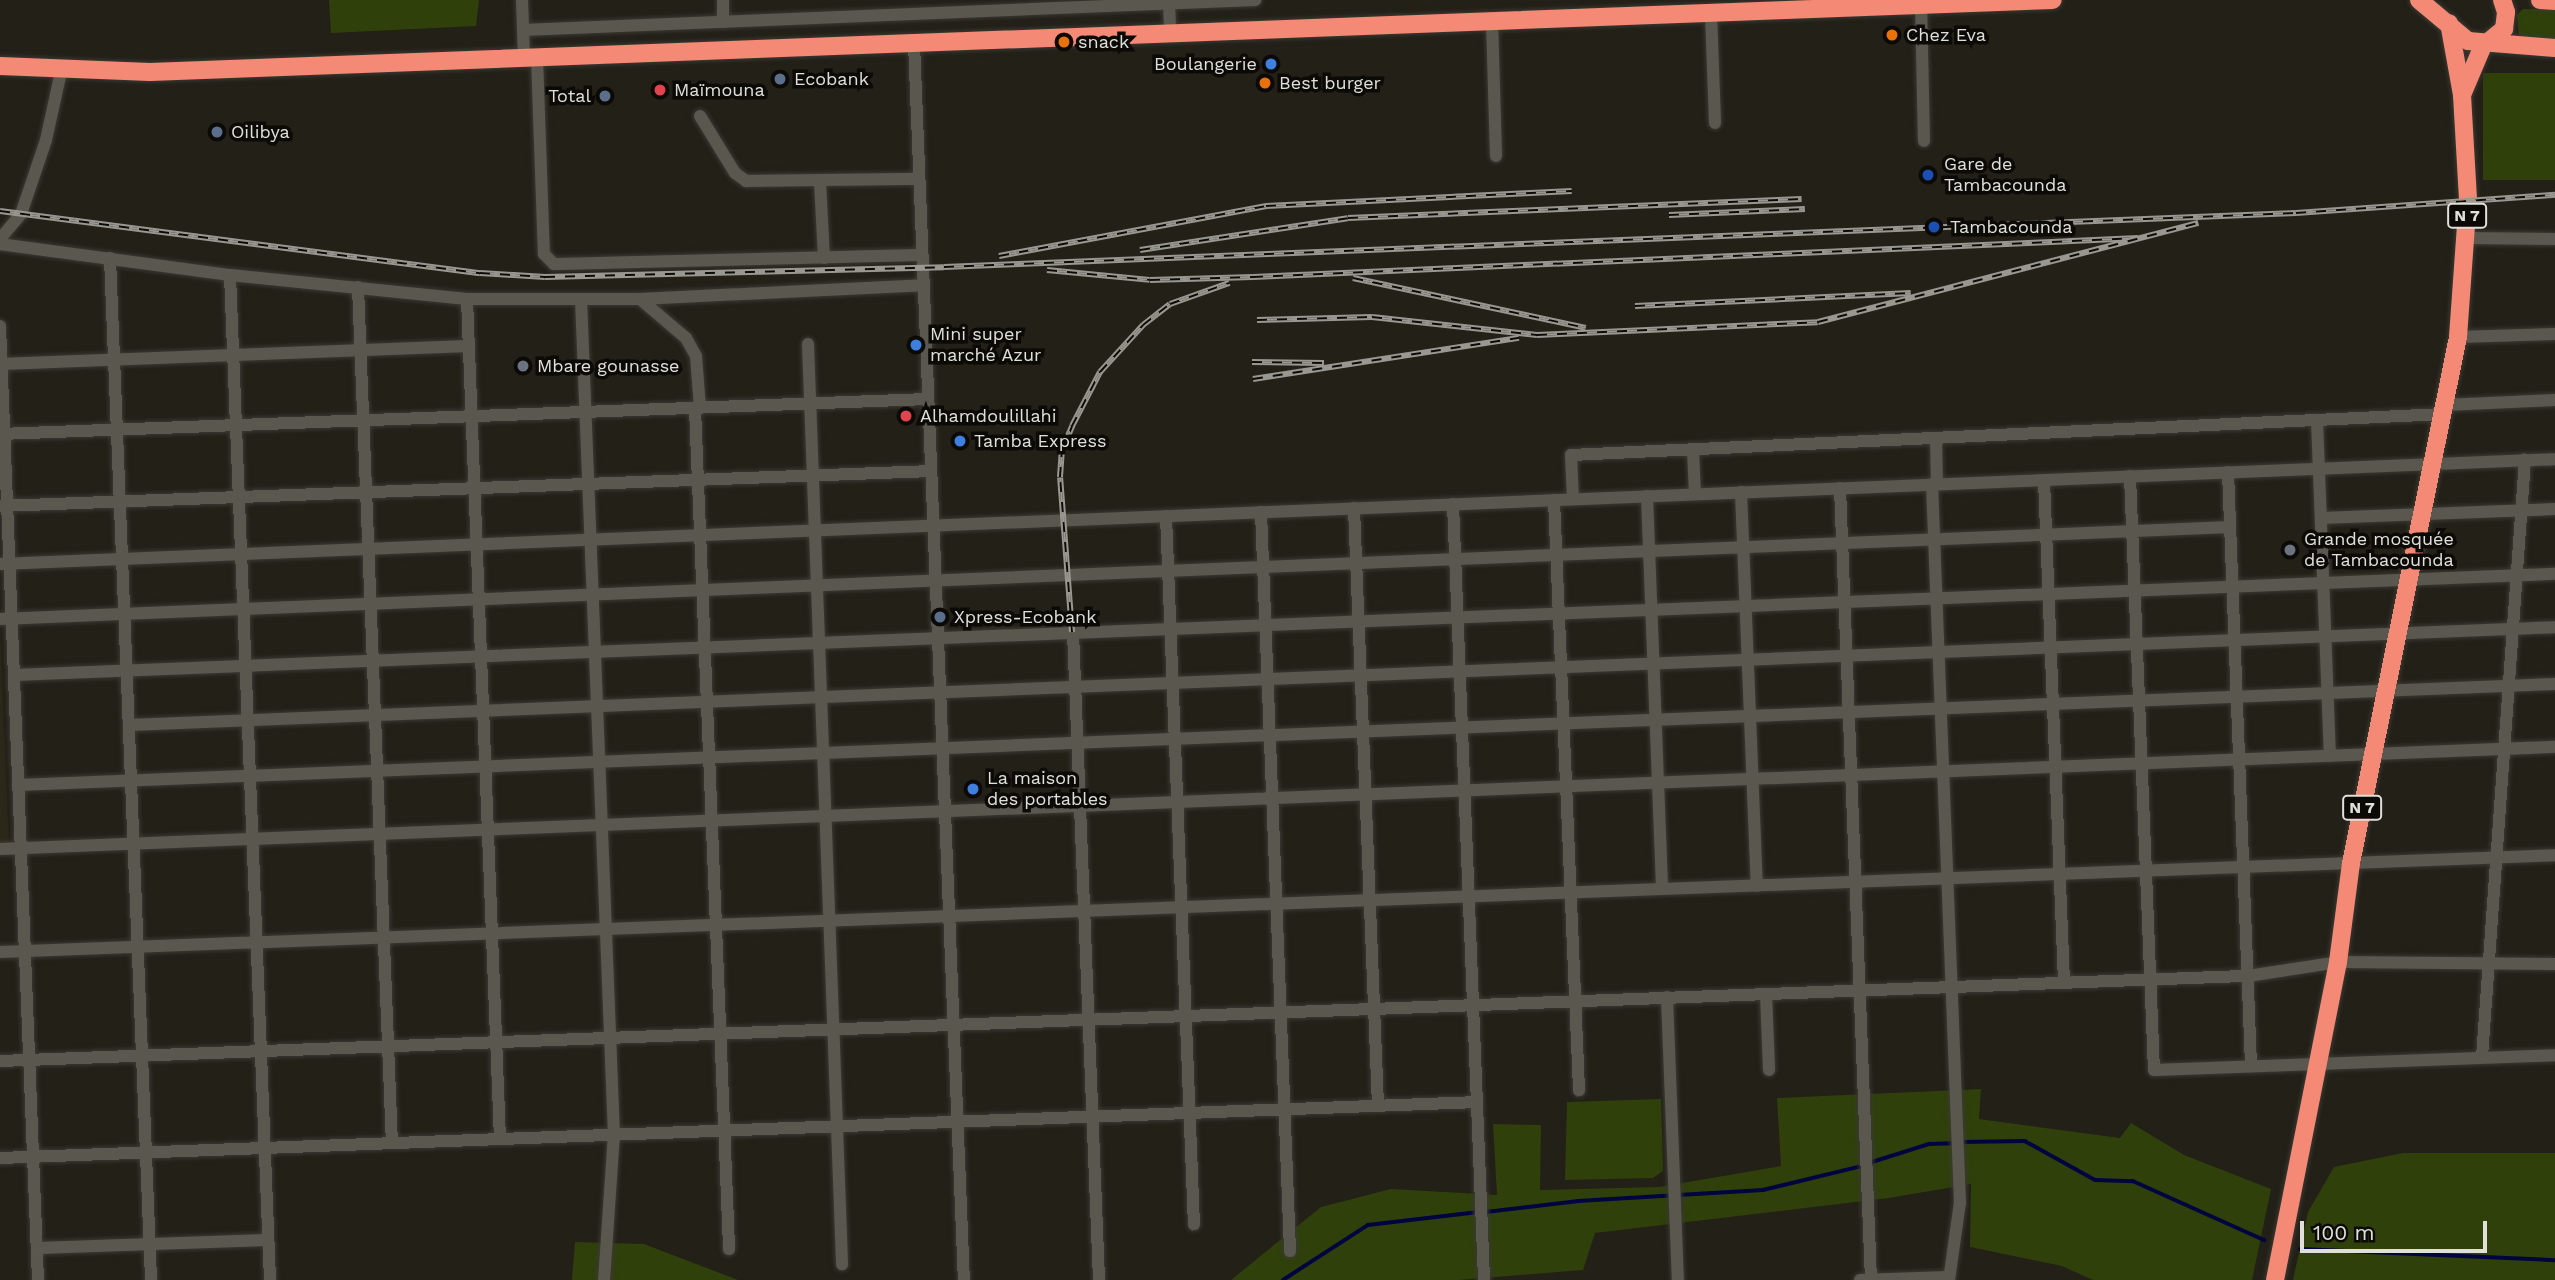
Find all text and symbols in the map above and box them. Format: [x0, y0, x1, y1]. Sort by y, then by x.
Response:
place label: Chez Eva [1906, 24, 1986, 46]
marker: Chez Eva [1884, 27, 1900, 43]
place label: snack [1078, 31, 1129, 53]
marker: snack [1056, 34, 1072, 50]
place label: Boulangerie [1154, 53, 1257, 75]
marker: Boulangerie [1263, 56, 1279, 72]
place label: Ecobank [794, 68, 869, 90]
marker: Ecobank [772, 71, 788, 87]
place label: Best burger [1279, 72, 1381, 94]
marker: Best burger [1257, 75, 1273, 91]
place label: Maïmouna [674, 79, 765, 101]
marker: Maïmouna [652, 82, 668, 98]
place label: Total [548, 85, 591, 107]
marker: Total [597, 88, 613, 104]
place label: Oilibya [231, 121, 290, 143]
marker: Oilibya [209, 124, 225, 140]
place label: Gare de Tambacounda [1944, 154, 2066, 196]
marker: Gare de Tambacounda [1918, 165, 1938, 185]
road number: N 7 [2446, 204, 2488, 229]
place label: Tambacounda [1950, 216, 2072, 238]
marker: Tambacounda [1924, 217, 1944, 237]
place label: Mini super marché Azur [930, 324, 1042, 366]
marker: Mini super marché Azur [908, 337, 924, 353]
place label: Mbare gounasse [537, 355, 680, 377]
marker: Mbare gounasse [515, 358, 531, 374]
place label: Alhamdoulillahi [920, 405, 1056, 427]
marker: Alhamdoulillahi [898, 408, 914, 424]
place label: Tamba Express [974, 430, 1107, 452]
marker: Tamba Express [952, 433, 968, 449]
place label: Grande mosquée de Tambacounda [2304, 529, 2454, 572]
marker: Grande mosquée de Tambacounda [2282, 542, 2298, 558]
place label: Xpress-Ecobank [954, 606, 1096, 628]
marker: Xpress-Ecobank [932, 609, 948, 625]
place label: La maison des portables [987, 768, 1108, 810]
marker: La maison des portables [965, 781, 981, 797]
road number: N 7 [2341, 796, 2383, 820]
scale bar [2303, 1206, 2490, 1250]
text: 100 m [2313, 1220, 2375, 1245]

